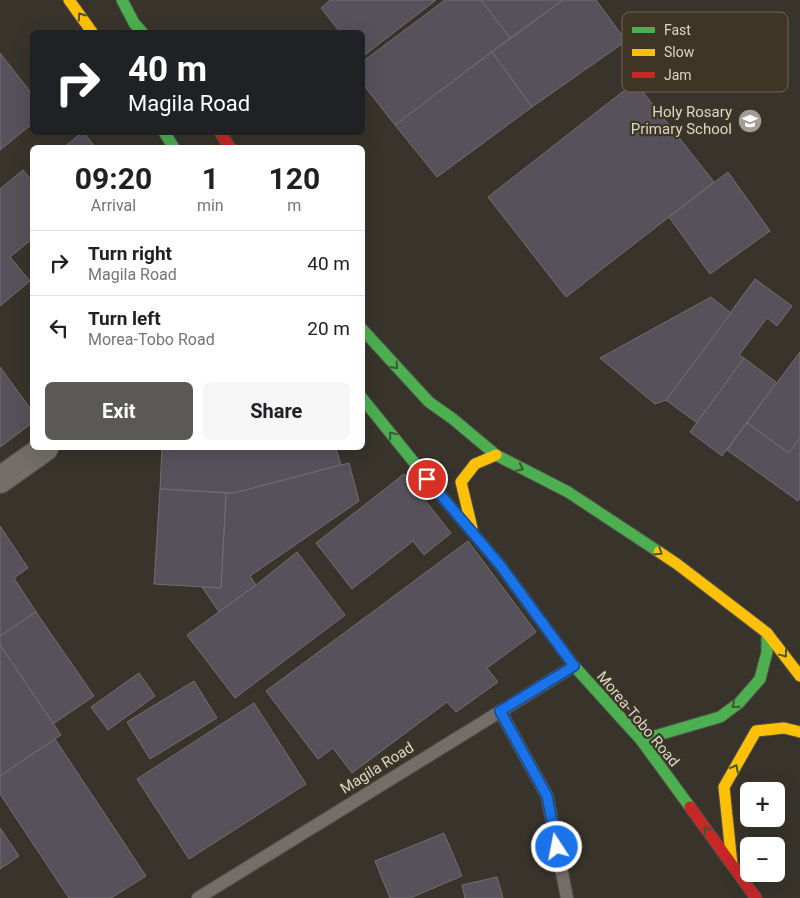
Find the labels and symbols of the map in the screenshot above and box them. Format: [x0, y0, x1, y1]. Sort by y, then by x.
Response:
one-way arrow [78, 12, 87, 22]
legend [622, 12, 788, 92]
text: Fast [664, 22, 691, 38]
text: Slow [664, 44, 695, 60]
text: Jam [664, 67, 692, 83]
place label: Holy Rosary Primary School [631, 103, 732, 138]
school or university icon: Holy Rosary Primary School [737, 108, 763, 134]
one-way arrow [389, 360, 398, 369]
one-way arrow [389, 432, 397, 441]
pin [406, 458, 448, 500]
one-way arrow [515, 462, 524, 472]
one-way arrow [653, 546, 662, 555]
one-way arrow [778, 648, 786, 657]
street label: Morea-Tobo Road [593, 668, 683, 770]
one-way arrow [732, 700, 741, 708]
street label: Magila Road [337, 738, 417, 798]
one-way arrow [729, 764, 739, 773]
position arrow [530, 820, 582, 872]
one-way arrow [704, 826, 713, 836]

